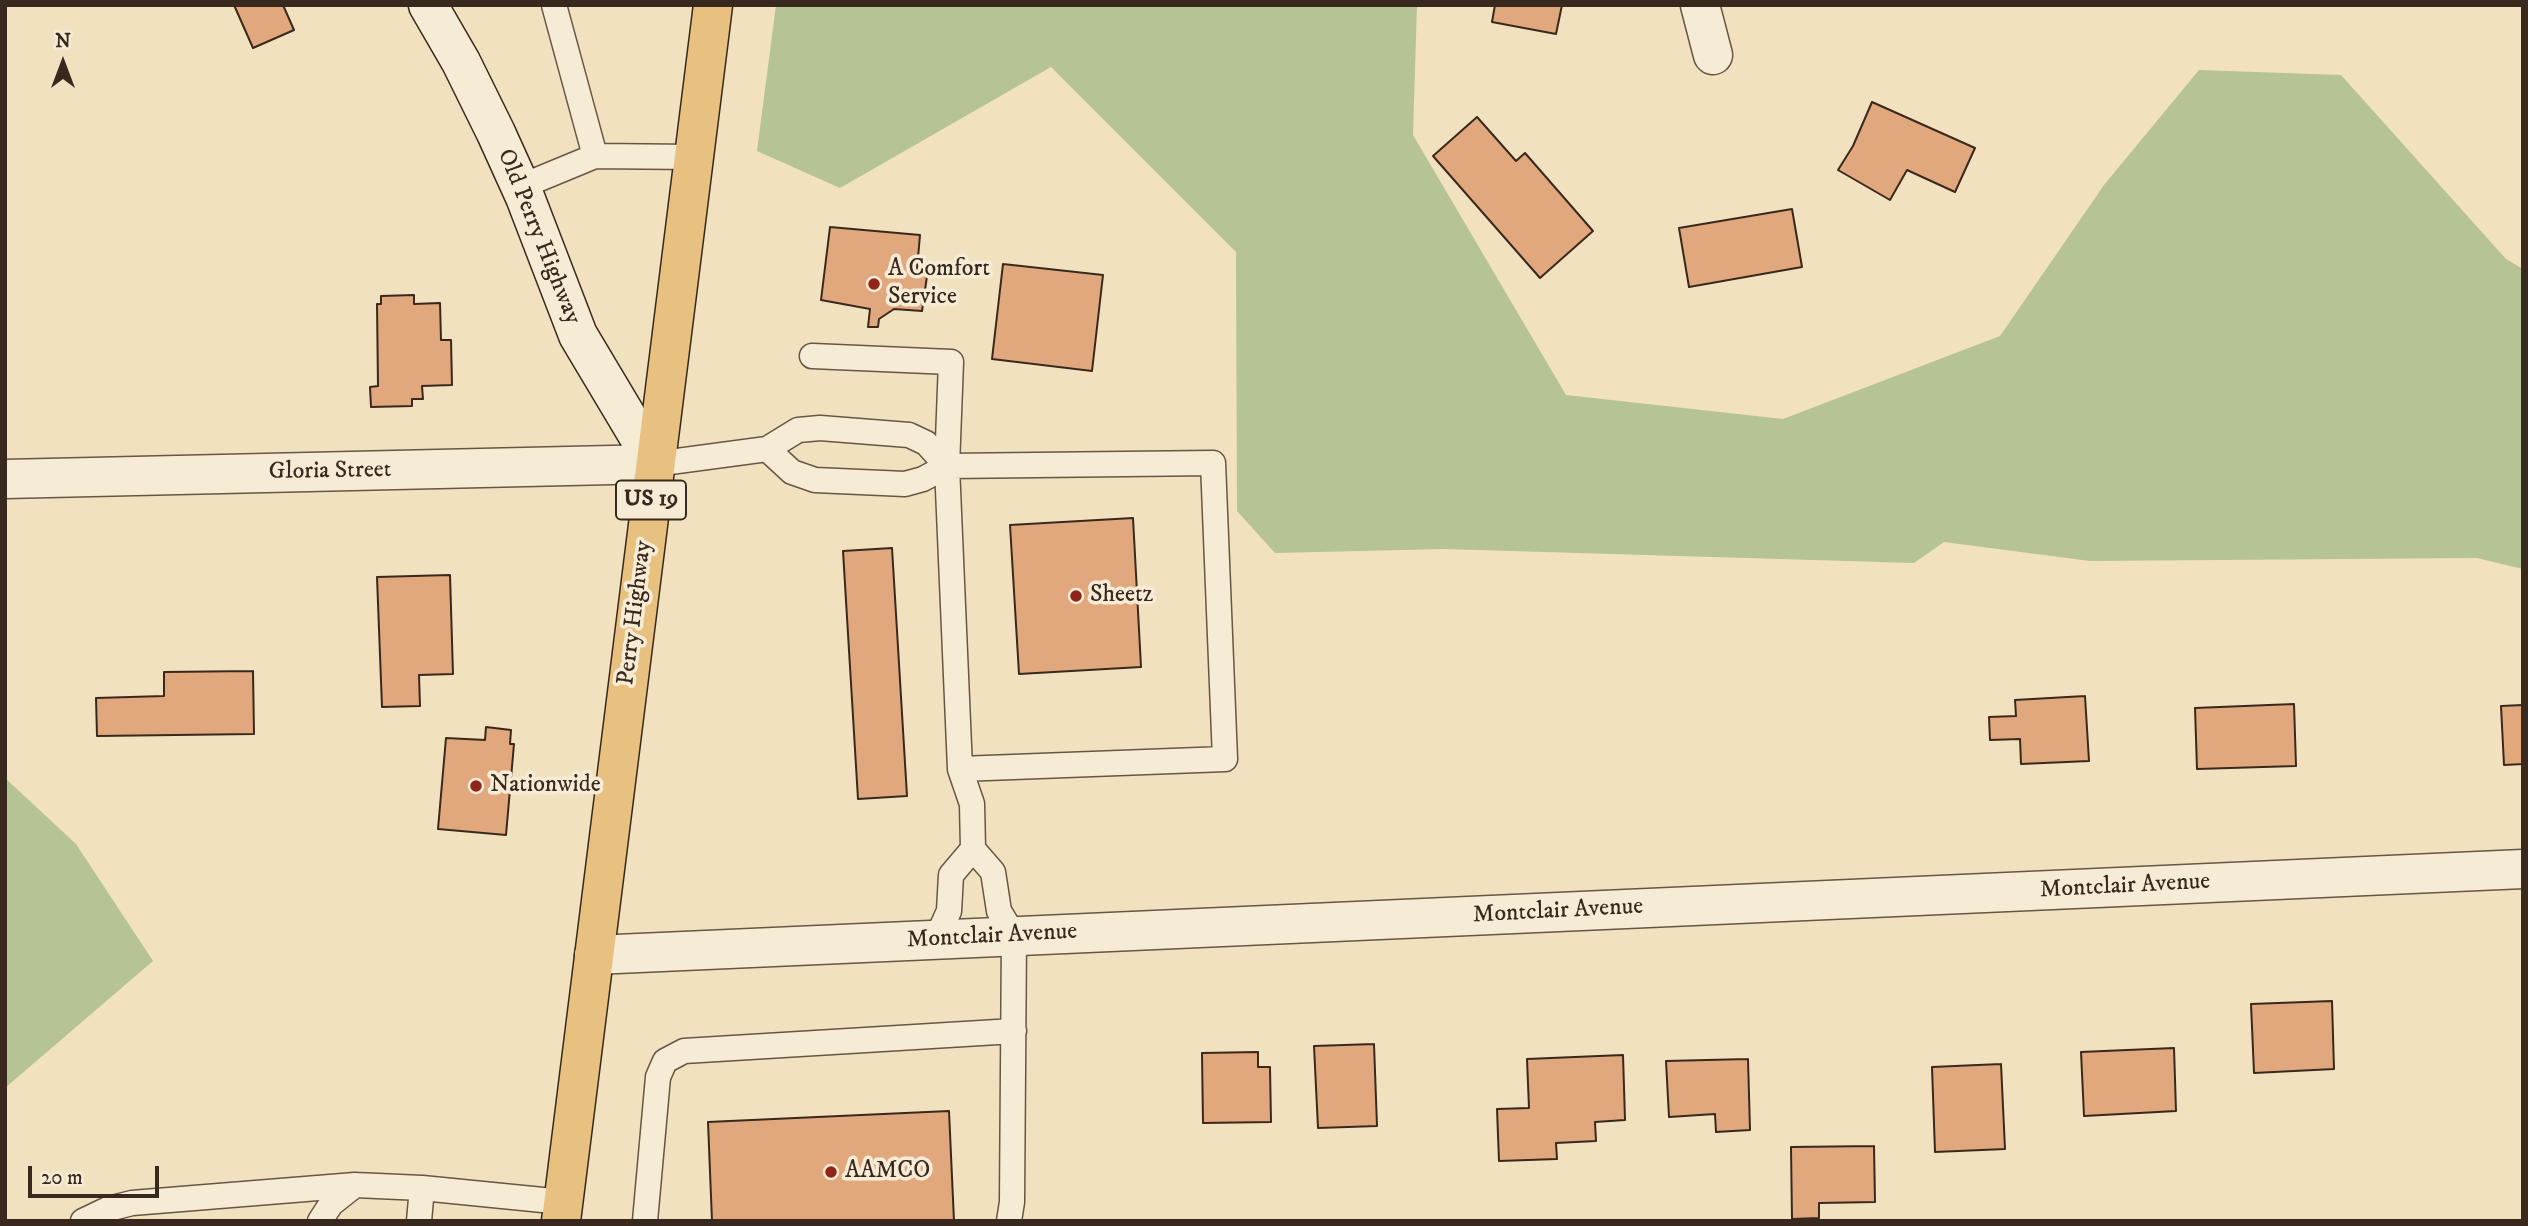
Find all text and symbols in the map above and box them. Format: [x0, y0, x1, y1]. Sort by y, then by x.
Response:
north arrow [28, 28, 98, 98]
text: N [55, 30, 71, 53]
street label: Old Perry Highway [490, 145, 586, 329]
place label: A Comfort Service [888, 256, 990, 312]
marker: A Comfort Service [866, 276, 882, 292]
street label: Gloria Street [268, 457, 392, 487]
road number: US 19 [616, 480, 686, 520]
street label: Perry Highway [613, 539, 659, 687]
place label: Sheetz [1090, 582, 1153, 610]
marker: Sheetz [1068, 588, 1084, 604]
place label: Nationwide [490, 772, 601, 800]
marker: Nationwide [468, 778, 484, 794]
street label: Montclair Avenue [2039, 868, 2211, 906]
street label: Montclair Avenue [1472, 893, 1644, 931]
street label: Montclair Avenue [906, 918, 1078, 956]
scale bar [32, 1152, 163, 1196]
place label: AAMCO [845, 1158, 930, 1186]
marker: AAMCO [823, 1164, 839, 1180]
text: 20 m [41, 1165, 83, 1191]

